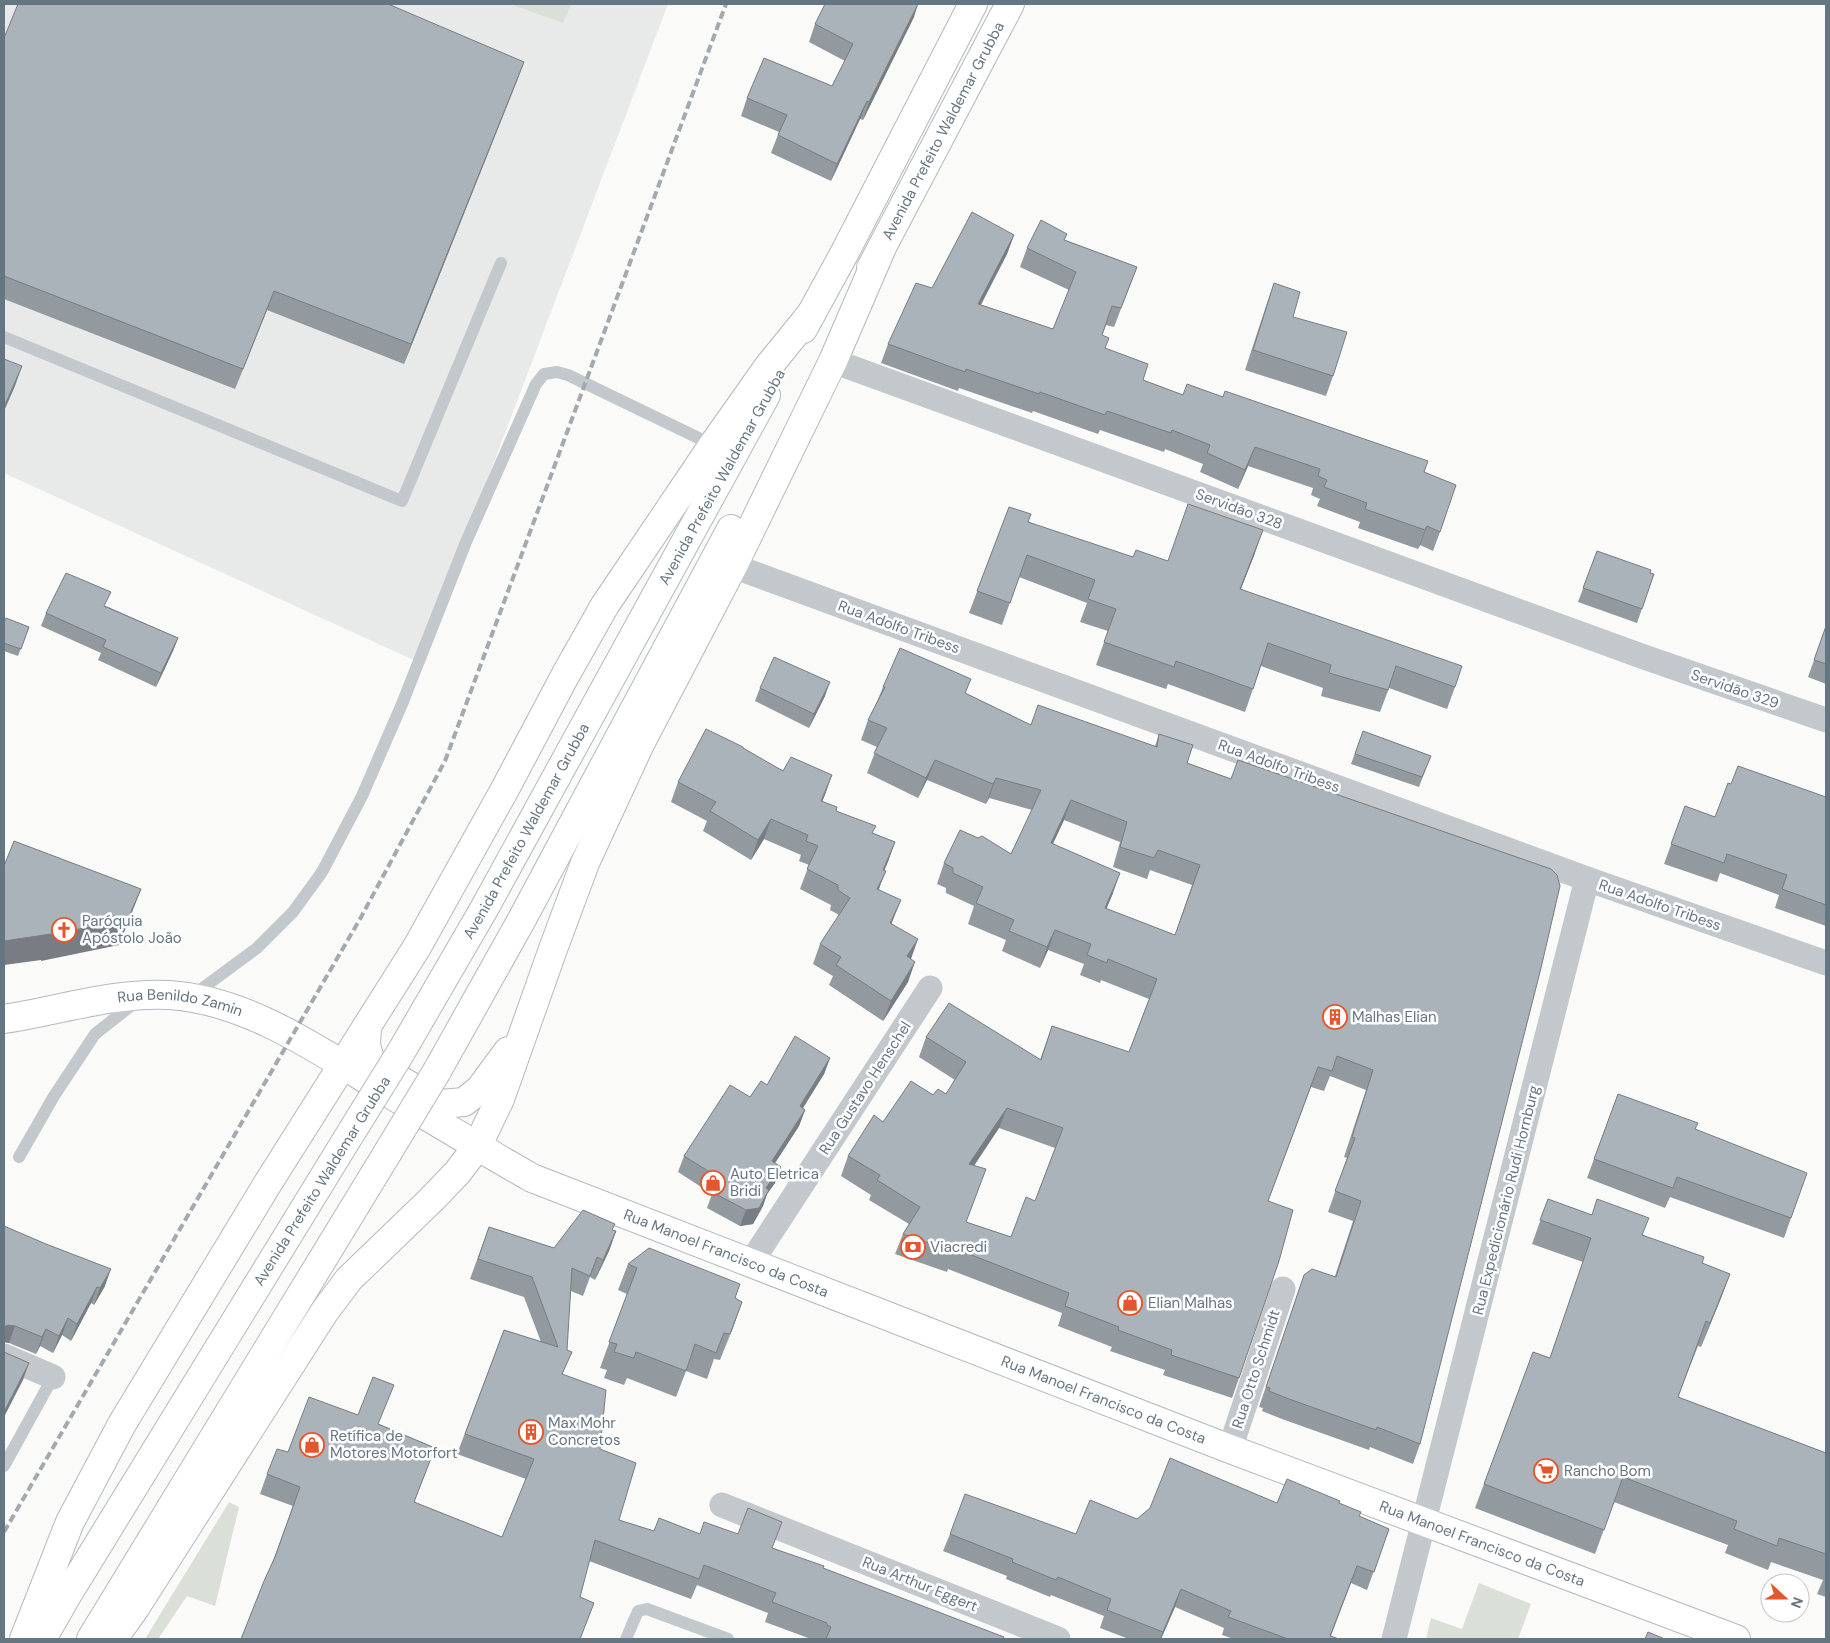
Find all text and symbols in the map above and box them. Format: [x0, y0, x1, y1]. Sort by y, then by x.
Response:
street label: Avenida Prefeito Waldemar Grubba [878, 18, 1009, 243]
street label: Avenida Prefeito Waldemar Grubba [654, 366, 790, 588]
street label: Servidão 328 [1193, 484, 1285, 534]
street label: Rua Adolfo Tribess [835, 596, 963, 658]
street label: Servidão 329 [1688, 665, 1782, 713]
street label: Avenida Prefeito Waldemar Grubba [459, 720, 594, 943]
street label: Rua Adolfo Tribess [1215, 735, 1343, 797]
street label: Rua Adolfo Tribess [1596, 875, 1724, 935]
place label: Paróquia Apóstolo João [82, 911, 182, 948]
church icon: Paróquia Apóstolo João [51, 917, 77, 943]
street label: Rua Benildo Zamin [116, 985, 246, 1021]
building icon: Malhas Elian [1322, 1004, 1348, 1030]
place label: Malhas Elian [1352, 1007, 1437, 1027]
street label: Rua Gustavo Henschel [814, 1018, 916, 1158]
street label: Avenida Prefeito Waldemar Grubba [249, 1072, 395, 1290]
street label: Rua Expedicionário Rudi Hornburg [1468, 1083, 1544, 1317]
place label: Auto Eletrica Bridi [730, 1164, 819, 1201]
shop icon: Auto Eletrica Bridi [700, 1170, 726, 1196]
street label: Rua Manoel Francisco da Costa [621, 1205, 831, 1302]
bank icon: Viacredi [900, 1234, 926, 1260]
place label: Viacredi [930, 1237, 987, 1257]
shop icon: Elian Malhas [1117, 1290, 1143, 1316]
place label: Elian Malhas [1148, 1293, 1233, 1313]
street label: Rua Otto Schmidt [1227, 1307, 1285, 1431]
street label: Rua Manoel Francisco da Costa [998, 1351, 1209, 1449]
place label: Max Mohr Concretos [548, 1413, 620, 1450]
building icon: Max Mohr Concretos [518, 1419, 544, 1445]
place label: Retífica de Motores Motorfort [330, 1426, 458, 1463]
shop icon: Retífica de Motores Motorfort [299, 1432, 325, 1458]
supermarket icon: Rancho Bom [1533, 1458, 1559, 1484]
place label: Rancho Bom [1564, 1461, 1651, 1481]
street label: Rua Manoel Francisco da Costa [1377, 1496, 1588, 1591]
street label: Rua Arthur Eggert [859, 1552, 981, 1616]
north arrow [1760, 1573, 1810, 1623]
text: N [1787, 1595, 1807, 1611]

